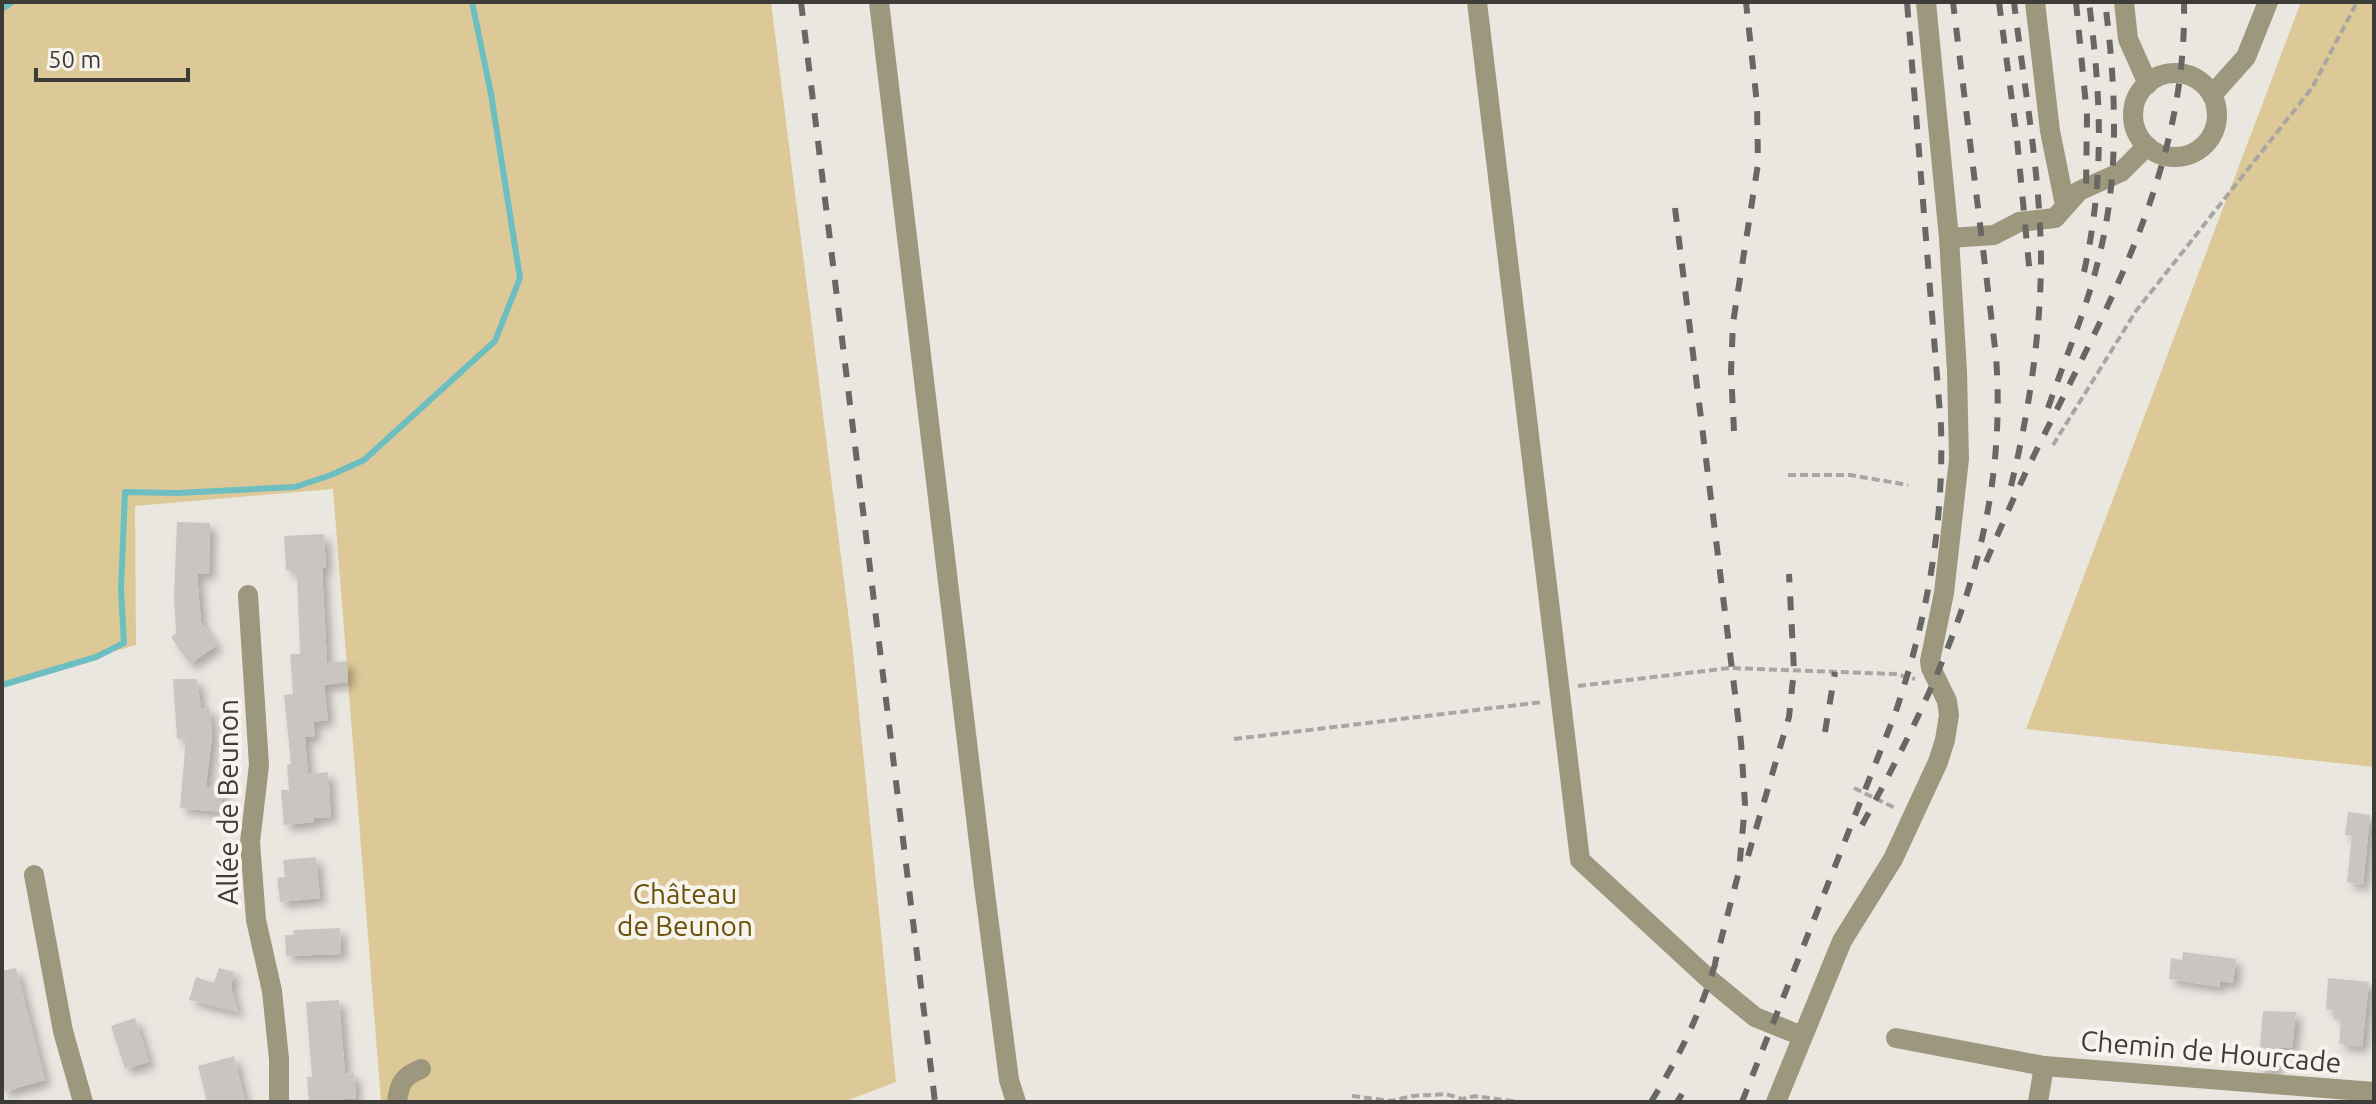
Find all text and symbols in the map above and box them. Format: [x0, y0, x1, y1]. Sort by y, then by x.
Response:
scale bar [36, 32, 188, 82]
text: 50 m [48, 46, 101, 73]
street label: Allée de Beunon [212, 699, 243, 905]
park label: Château de Beunon [617, 878, 753, 941]
street label: Chemin de Hourcade [2079, 1024, 2343, 1078]

